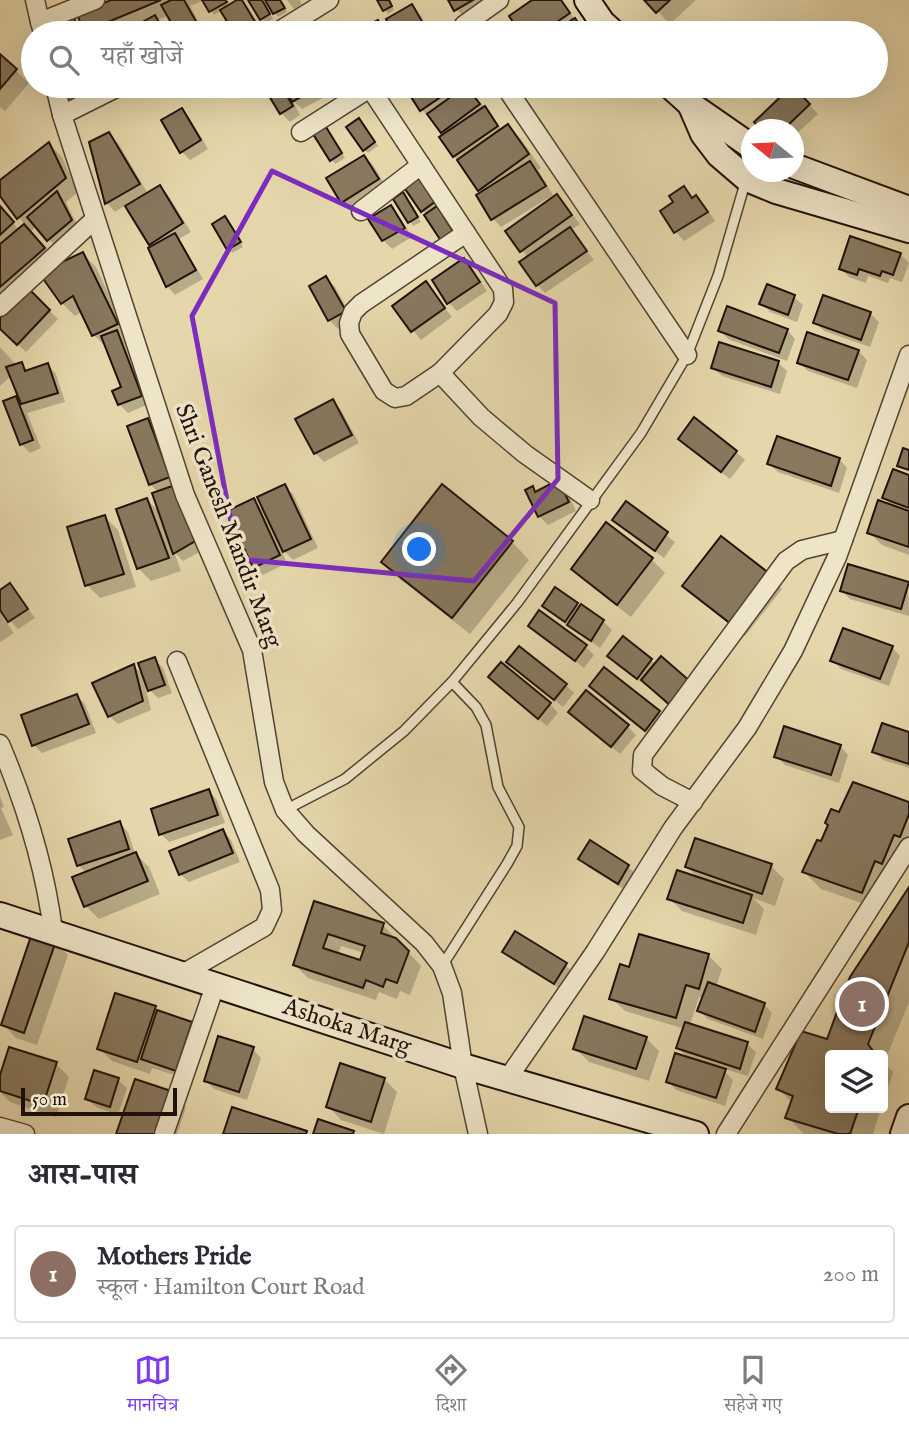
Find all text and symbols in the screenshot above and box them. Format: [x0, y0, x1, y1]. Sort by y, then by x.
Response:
search box [21, 21, 888, 98]
text: यहाँ खोजें [101, 40, 183, 73]
icon: search [45, 41, 83, 79]
north arrow [741, 119, 804, 182]
street label: Shri Ganesh Mandir Marg [167, 400, 289, 653]
your location [402, 532, 436, 566]
pin: 1 [839, 978, 885, 1030]
street label: Ashoka Marg [278, 991, 416, 1063]
map controls [825, 1050, 888, 1113]
button: layers [825, 1050, 888, 1113]
scale bar [21, 1085, 177, 1117]
text: 50 m [32, 1088, 67, 1112]
text: आस-पास [28, 1157, 137, 1195]
text: Mothers Pride [97, 1240, 251, 1273]
text: 1 [49, 1260, 57, 1289]
text: 200 m [823, 1260, 879, 1289]
text: स्कूल · Hamilton Court Road [97, 1273, 365, 1302]
tab: मानचित्र [127, 1351, 178, 1423]
tab: दिशा [432, 1351, 470, 1423]
tab: सहेजे गए [724, 1351, 782, 1423]

